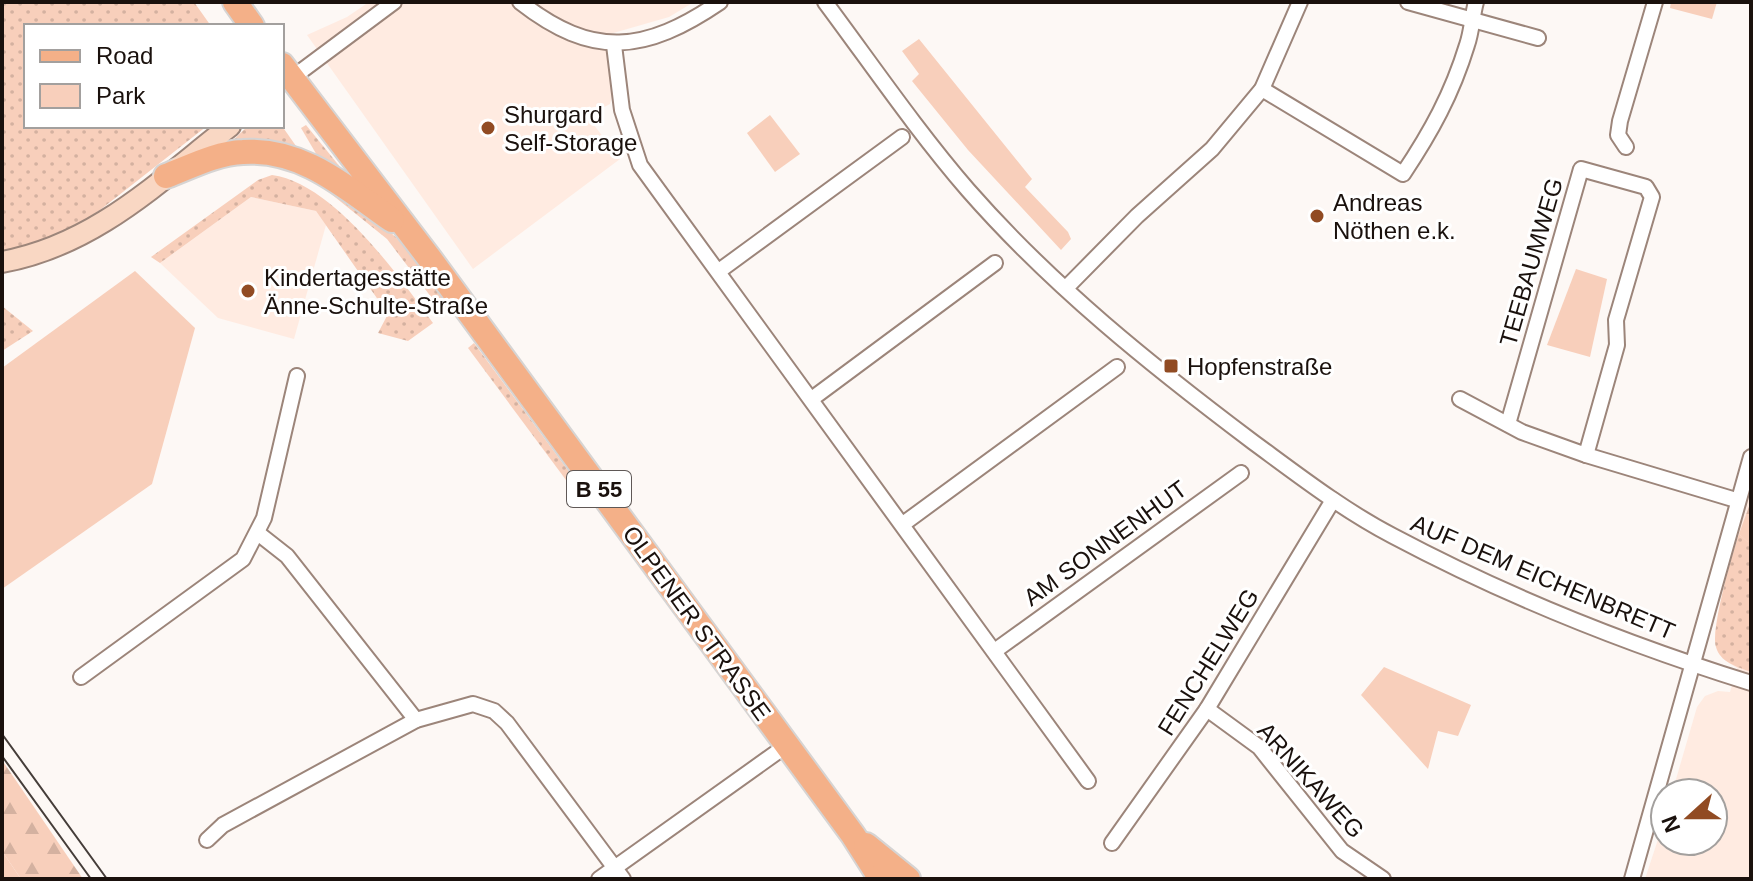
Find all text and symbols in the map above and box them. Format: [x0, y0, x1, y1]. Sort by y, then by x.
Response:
legend [24, 24, 284, 128]
text: Road [96, 42, 153, 69]
text: Park [96, 82, 146, 109]
place label: Shurgard Self-Storage [504, 101, 637, 156]
marker: Shurgard Self-Storage [479, 119, 497, 137]
street label: TEEBAUMWEG [1494, 175, 1568, 349]
place label: Andreas Nöthen e.k. [1333, 189, 1456, 244]
marker: Andreas Nöthen e.k. [1308, 207, 1326, 225]
place label: Kindertagesstätte Änne-Schulte-Straße [264, 264, 488, 319]
marker: Kindertagesstätte Änne-Schulte-Straße [239, 282, 257, 300]
place label: Hopfenstraße [1187, 353, 1332, 380]
marker: Hopfenstraße [1162, 357, 1180, 375]
road number: B 55 [567, 471, 631, 507]
street label: AM SONNENHUT [1018, 475, 1192, 611]
street label: AUF DEM EICHENBRETT [1407, 509, 1679, 645]
street label: OLPENER STRASSE [617, 521, 777, 725]
street label: FENCHELWEG [1152, 584, 1264, 740]
street label: ARNIKAWEG [1252, 717, 1370, 843]
north arrow [1649, 777, 1729, 857]
text: N [1656, 812, 1685, 836]

